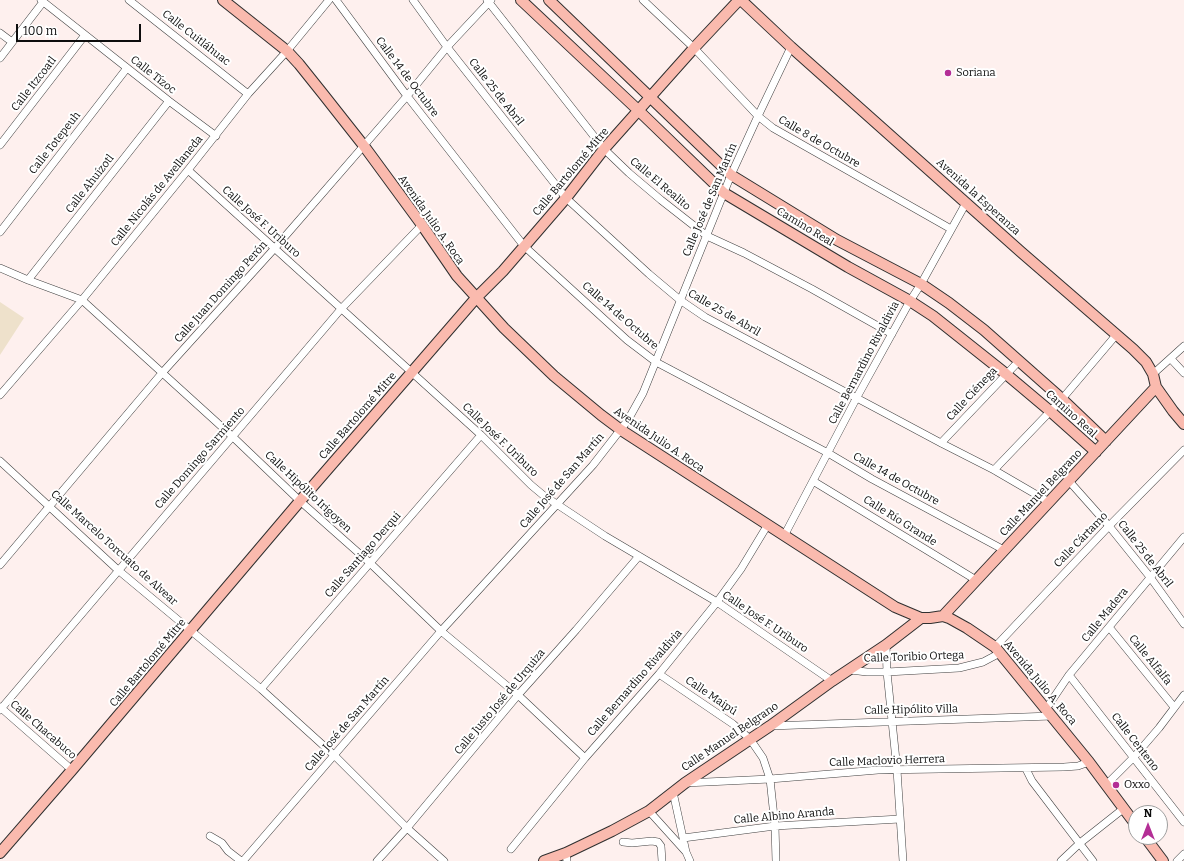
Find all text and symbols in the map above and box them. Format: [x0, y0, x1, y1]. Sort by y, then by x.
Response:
street label: Calle Cuitláhuac [159, 7, 233, 69]
scale bar [18, 16, 143, 42]
text: 100 m [23, 24, 57, 38]
street label: Calle 14 de Octubre [373, 34, 441, 120]
street label: Calle Tízoc [128, 53, 178, 97]
street label: Calle Itzcoatl [9, 54, 59, 114]
street label: Calle 25 de Abril [466, 56, 526, 128]
place label: Soriana [956, 66, 996, 80]
marker: Soriana [943, 68, 953, 78]
street label: Calle Totepeuh [26, 109, 84, 177]
street label: Calle 8 de Octubre [776, 113, 862, 171]
street label: Calle Bartolomé Mitre [530, 125, 612, 219]
street label: Calle Nicolás de Avellaneda [108, 133, 206, 249]
street label: Calle José de San Martín [680, 141, 740, 259]
street label: Calle Ahuízotl [63, 152, 117, 216]
street label: Calle El Realito [627, 155, 693, 213]
street label: Avenida la Esperanza [933, 156, 1023, 238]
street label: Avenida Julio A. Roca [395, 173, 467, 267]
street label: Calle José F. Uriburo [219, 183, 303, 261]
street label: Camino Real [774, 205, 836, 249]
street label: Calle Juan Domingo Perón [172, 238, 270, 346]
street label: Calle 14 de Octubre [579, 279, 661, 353]
street label: Calle 25 de Abril [685, 287, 763, 339]
street label: Calle Bernardino Rivaldivia [826, 299, 902, 427]
street label: Calle Ciénega [944, 364, 1000, 424]
street label: Calle Bartolomé Mitre [317, 370, 399, 462]
street label: Camino Real [1043, 388, 1099, 440]
street label: Calle José F. Uriburo [459, 400, 541, 480]
street label: Calle Domingo Sarmiento [152, 404, 248, 512]
street label: Avenida Julio A. Roca [611, 405, 707, 475]
street label: Calle José de San Martín [517, 431, 607, 531]
street label: Calle Manuel Belgrano [997, 447, 1085, 539]
street label: Calle Hipólito Irigoyen [262, 448, 354, 536]
street label: Calle 14 de Octubre [851, 450, 941, 508]
street label: Calle Marcelo Torcuato de Alvear [48, 488, 180, 608]
street label: Calle Río Grande [861, 493, 939, 549]
street label: Calle Santiago Derqui [322, 509, 404, 601]
street label: Calle Cártamo [1051, 510, 1111, 570]
street label: Calle 25 de Abril [1115, 518, 1175, 590]
street label: Calle Madera [1079, 585, 1131, 645]
street label: Calle José F. Uriburo [720, 588, 810, 656]
street label: Calle Bartolomé Mitre [107, 616, 189, 710]
street label: Calle Bernardino Rivaldivia [585, 627, 685, 739]
street label: Calle Alfalfa [1126, 632, 1174, 688]
street label: Avenida Julio A. Roca [1001, 638, 1079, 728]
street label: Calle Justo José de Urquiza [452, 646, 548, 758]
street label: Calle Toribio Ortega [864, 649, 964, 665]
street label: Calle José de San Martín [302, 674, 392, 774]
street label: Calle Maipú [683, 674, 739, 718]
street label: Calle Chacabuco [7, 698, 79, 762]
street label: Calle Manuel Belgrano [679, 700, 781, 774]
street label: Calle Hipólito Villa [864, 703, 958, 717]
street label: Calle Centeno [1108, 710, 1162, 774]
street label: Calle Maclovio Herrera [829, 752, 945, 770]
place label: Oxxo [1124, 778, 1150, 792]
marker: Oxxo [1111, 780, 1121, 790]
street label: Calle Albino Aranda [733, 805, 835, 827]
north arrow [1128, 805, 1168, 845]
text: N [1144, 807, 1152, 820]

